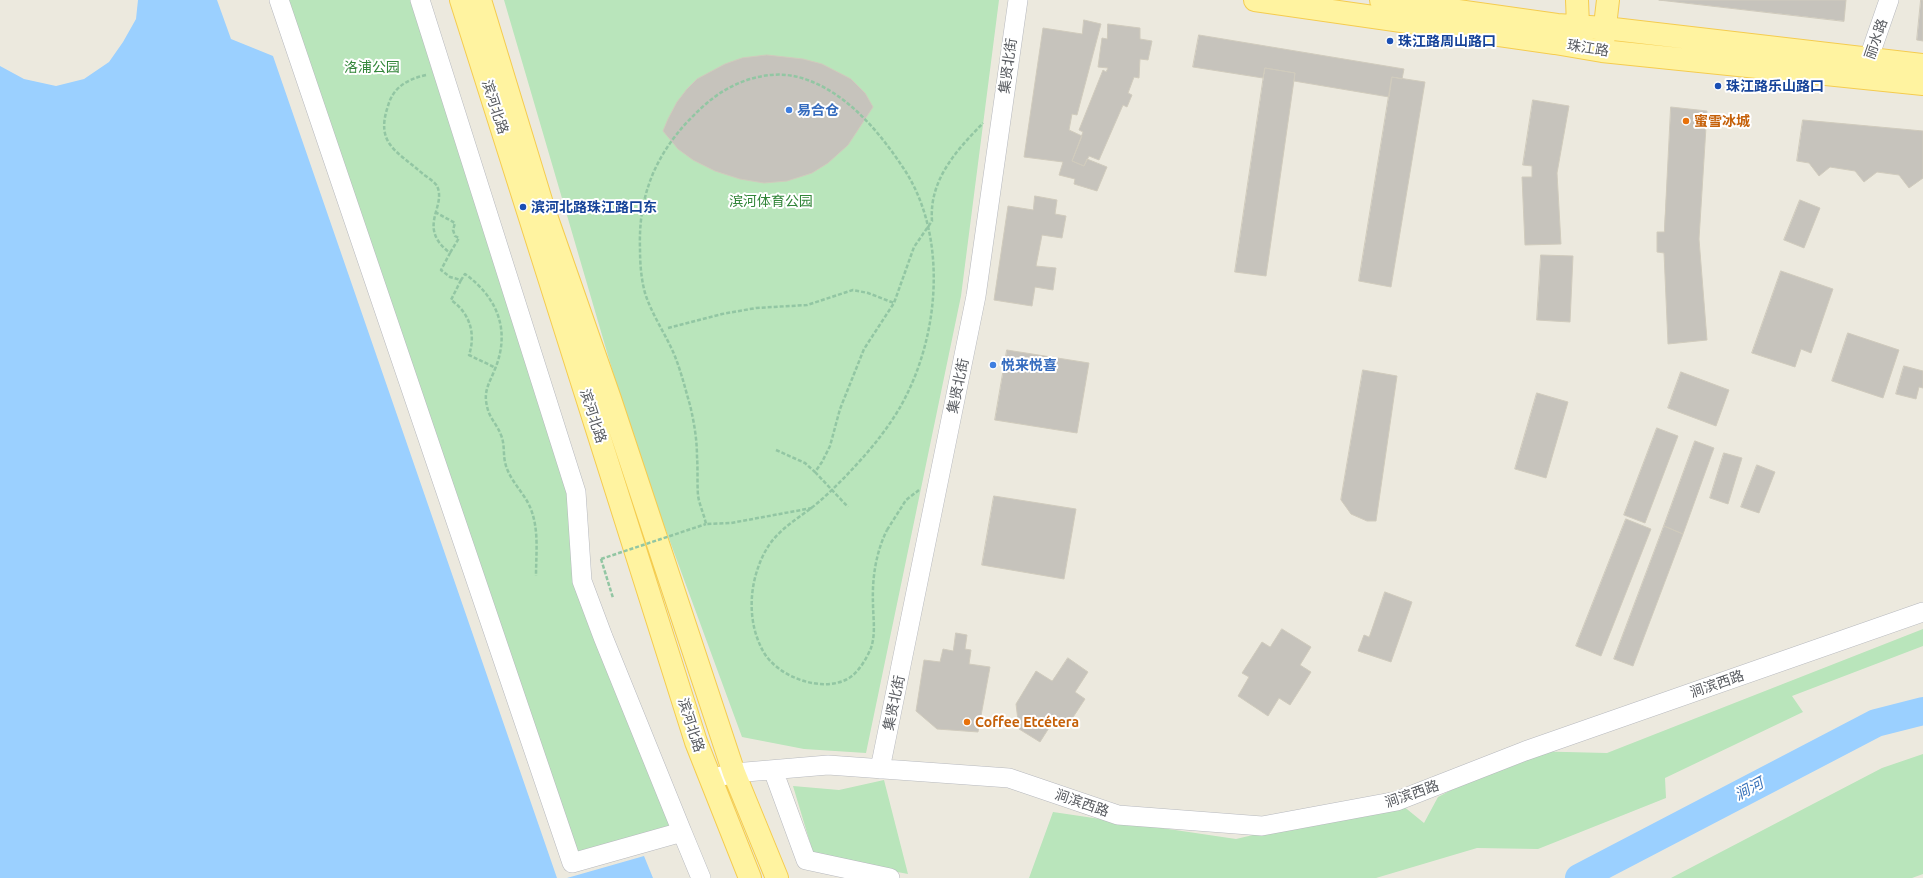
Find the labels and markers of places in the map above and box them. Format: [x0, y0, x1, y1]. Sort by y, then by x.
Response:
place label: 珠江路周山路口 [1398, 33, 1496, 49]
marker: 珠江路周山路口 [1385, 36, 1395, 46]
place label: 珠江路乐山路口 [1726, 78, 1824, 94]
marker: 珠江路乐山路口 [1713, 81, 1723, 91]
place label: 易合仓 [797, 102, 839, 118]
marker: 易合仓 [784, 105, 794, 115]
place label: 蜜雪冰城 [1694, 113, 1750, 129]
marker: 蜜雪冰城 [1681, 116, 1691, 126]
place label: 滨河北路珠江路口东 [531, 199, 657, 215]
marker: 滨河北路珠江路口东 [518, 202, 528, 212]
place label: 悦来悦喜 [1001, 357, 1057, 373]
marker: 悦来悦喜 [988, 360, 998, 370]
place label: Coffee Etcétera [975, 714, 1079, 730]
marker: Coffee Etcétera [962, 717, 972, 727]

